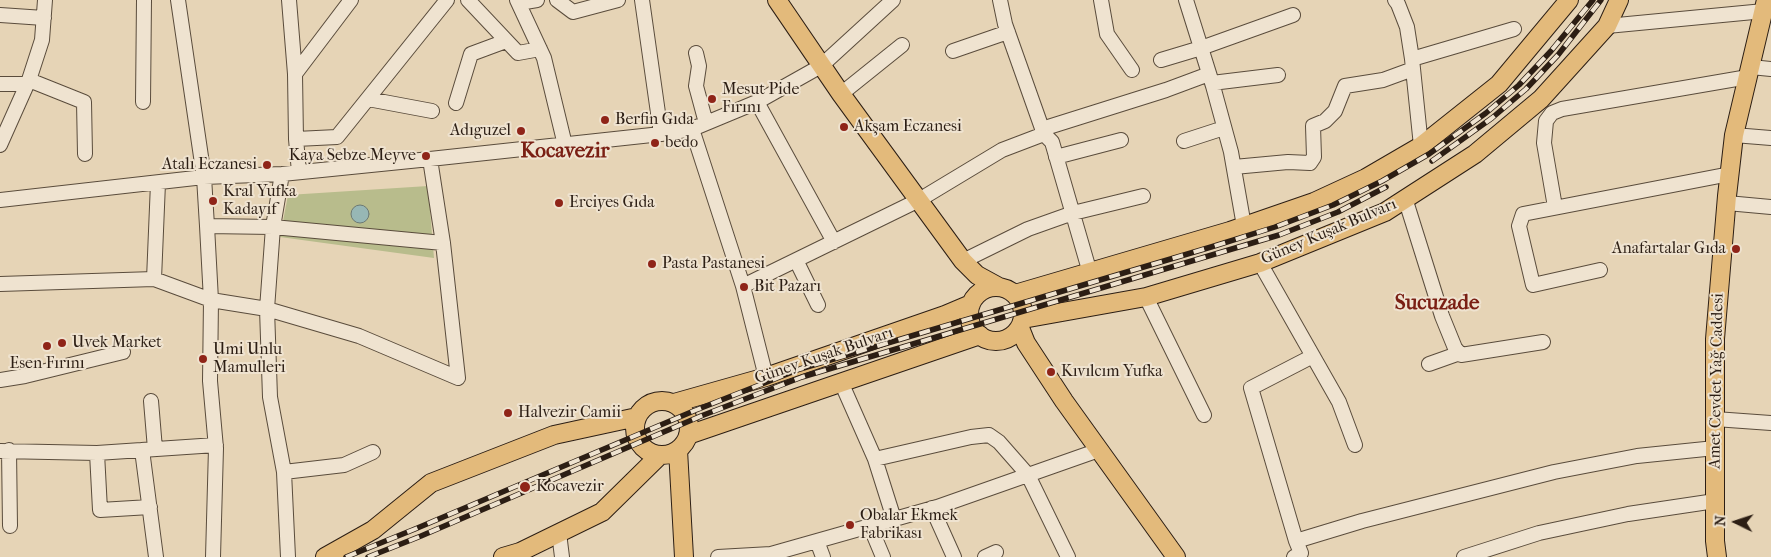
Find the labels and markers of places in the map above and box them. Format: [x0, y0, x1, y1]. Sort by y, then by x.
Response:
place label: Mesut Pide Fırını [722, 80, 799, 118]
marker: Mesut Pide Fırını [706, 93, 718, 105]
place label: Berfin Gıda [615, 110, 694, 130]
marker: Berfin Gıda [599, 114, 611, 126]
place label: Akşam Eczanesi [854, 117, 962, 137]
place label: Adıguzel [450, 121, 511, 141]
marker: Akşam Eczanesi [838, 121, 850, 133]
marker: Adıguzel [515, 125, 527, 137]
place label: bedo [665, 133, 698, 153]
marker: bedo [649, 137, 661, 149]
place label: Kaya Sebze Meyve [289, 146, 416, 166]
marker: Kaya Sebze Meyve [420, 150, 432, 162]
place label: Atalı Eczanesi [162, 155, 257, 175]
marker: Atalı Eczanesi [261, 159, 273, 171]
place label: Kral Yufka Kadayıf [223, 182, 296, 220]
place label: Erciyes Gıda [569, 193, 655, 213]
marker: Kral Yufka Kadayıf [207, 195, 219, 207]
marker: Erciyes Gıda [553, 197, 565, 209]
place label: Anafartalar Gıda [1612, 239, 1726, 259]
marker: Anafartalar Gıda [1730, 243, 1742, 255]
place label: Pasta Pastanesi [662, 254, 765, 274]
marker: Pasta Pastanesi [646, 258, 658, 270]
place label: Bit Pazarı [754, 277, 821, 297]
marker: Bit Pazarı [738, 281, 750, 293]
place label: Uvek Market [72, 333, 162, 353]
marker: Uvek Market [56, 337, 68, 349]
marker: Esen Fırını [41, 340, 53, 352]
place label: Umi Unlu Mamulleri [213, 340, 285, 378]
marker: Umi Unlu Mamulleri [197, 353, 209, 365]
place label: Esen Fırını [9, 354, 85, 374]
place label: Kıvılcım Yufka [1061, 362, 1163, 382]
marker: Kıvılcım Yufka [1045, 366, 1057, 378]
place label: Halvezir Camii [518, 403, 621, 423]
marker: Halvezir Camii [502, 407, 514, 419]
place label: Kocavezir [536, 477, 604, 497]
marker: Kocavezir [518, 480, 532, 494]
place label: Obalar Ekmek Fabrikası [860, 506, 958, 544]
marker: Obalar Ekmek Fabrikası [844, 519, 856, 531]

